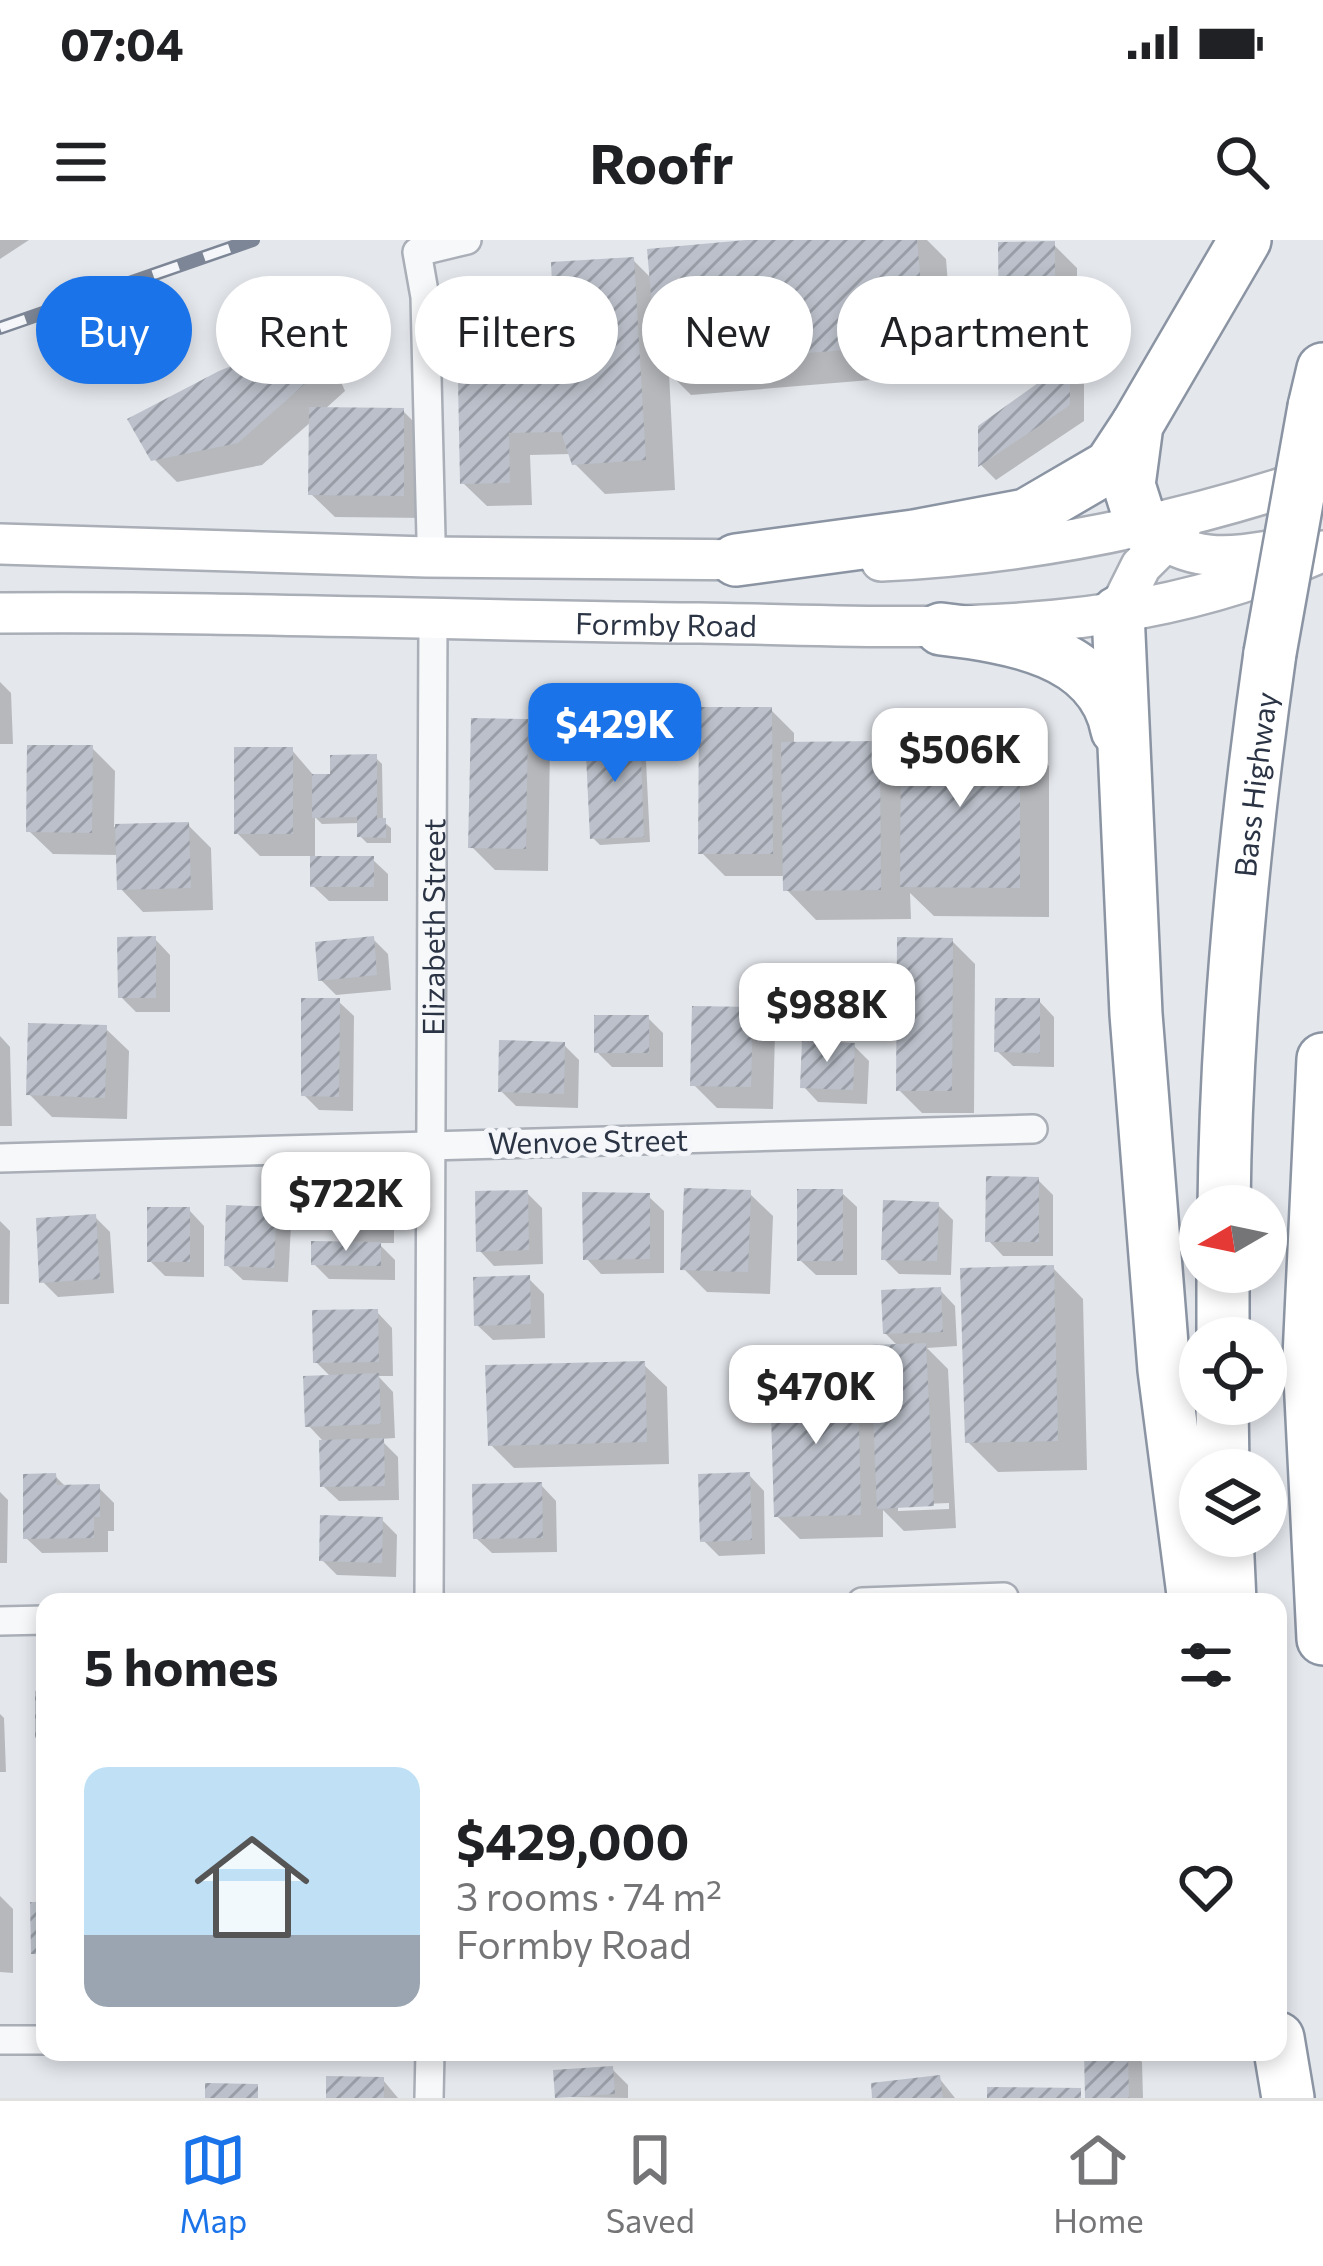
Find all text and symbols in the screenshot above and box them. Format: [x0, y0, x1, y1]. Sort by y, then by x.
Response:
text: 07:04 [60, 15, 184, 70]
icon: menu [48, 129, 114, 195]
text: Roofr [589, 129, 734, 195]
icon: search [1209, 129, 1275, 195]
chip: Buy [36, 276, 192, 384]
chip: Rent [216, 276, 391, 384]
chip: Filters [415, 276, 618, 384]
chip: New [642, 276, 813, 384]
chip: Apartment [837, 276, 1131, 384]
street label: Formby Road [575, 603, 757, 643]
pin: $429K [531, 683, 699, 785]
street label: Bass Highway [1224, 689, 1283, 879]
text: $429K [555, 698, 675, 746]
pin: $506K [876, 708, 1044, 810]
text: $506K [899, 723, 1021, 771]
street label: Elizabeth Street [413, 818, 451, 1036]
pin: $988K [743, 963, 911, 1065]
text: $988K [766, 978, 888, 1026]
street label: Wenvoe Street [488, 1120, 688, 1160]
pin: $722K [262, 1152, 430, 1254]
text: $722K [288, 1167, 404, 1215]
north arrow [1179, 1185, 1287, 1293]
map controls [1179, 1185, 1287, 1557]
button: locate [1179, 1317, 1287, 1425]
pin: $470K [732, 1345, 900, 1447]
text: $470K [756, 1360, 876, 1408]
button: layers [1179, 1449, 1287, 1557]
icon: filters [1173, 1632, 1239, 1698]
text: 5 homes [84, 1634, 279, 1697]
text: $429,000 [456, 1808, 689, 1871]
icon: home [180, 1815, 324, 1959]
icon: heart [1173, 1854, 1239, 1920]
text: 3 rooms · 74 m² [456, 1871, 722, 1919]
text: Formby Road [456, 1919, 692, 1967]
tab: Map [179, 2127, 247, 2240]
tab: Saved [606, 2127, 695, 2240]
tab: Home [1053, 2127, 1144, 2240]

